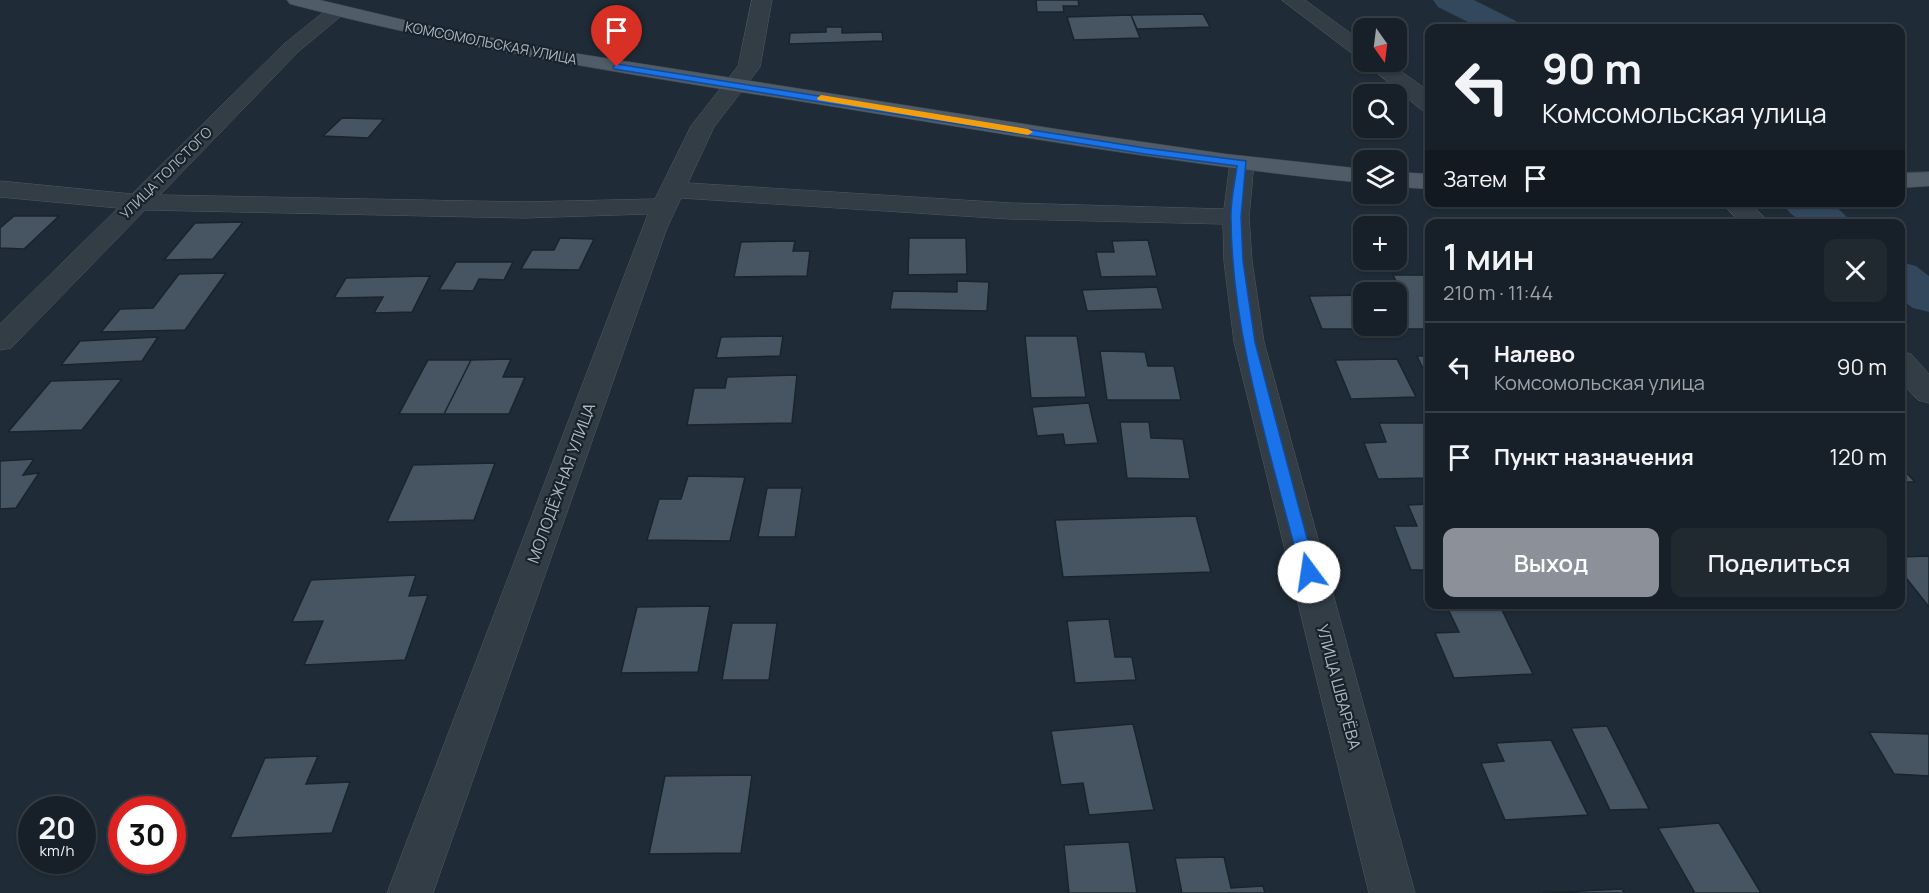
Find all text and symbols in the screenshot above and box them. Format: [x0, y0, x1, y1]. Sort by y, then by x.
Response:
pin [591, 5, 642, 67]
icon: arrive [600, 14, 633, 47]
street label: КОМСОМОЛЬСКАЯ УЛИЦА [404, 17, 579, 69]
north arrow [1353, 18, 1407, 72]
map controls [1353, 18, 1407, 336]
text: 90 m [1542, 39, 1642, 97]
icon: left [1443, 48, 1521, 126]
button: search [1353, 84, 1407, 138]
text: Комсомольская улица [1542, 94, 1827, 131]
street label: УЛИЦА ТОЛСТОГО [115, 122, 216, 223]
button: layers [1353, 150, 1407, 204]
icon: arrive [1519, 162, 1552, 195]
text: Затем [1443, 164, 1507, 194]
button: + [1353, 216, 1407, 270]
text: 1 мин [1443, 232, 1535, 281]
button: close [1824, 239, 1887, 302]
text: 210 m · 11:44 [1443, 279, 1553, 306]
button: − [1353, 282, 1407, 336]
text: Налево [1494, 339, 1575, 369]
icon: left [1443, 351, 1476, 384]
text: 90 m [1837, 352, 1887, 382]
text: Комсомольская улица [1494, 369, 1705, 396]
street label: МОЛОДЁЖНАЯ УЛИЦА [522, 400, 600, 566]
icon: arrive [1443, 441, 1476, 474]
text: Пункт назначения [1494, 442, 1694, 472]
text: 120 m [1829, 442, 1887, 472]
button: Выход [1443, 528, 1659, 597]
button: Поделиться [1671, 528, 1887, 597]
position arrow [1277, 540, 1341, 604]
street label: УЛИЦА ШВАРЁВА [1312, 622, 1366, 752]
speed limit sign: 30 [108, 796, 186, 874]
text: 20 [38, 807, 76, 848]
text: km/h [40, 840, 74, 861]

